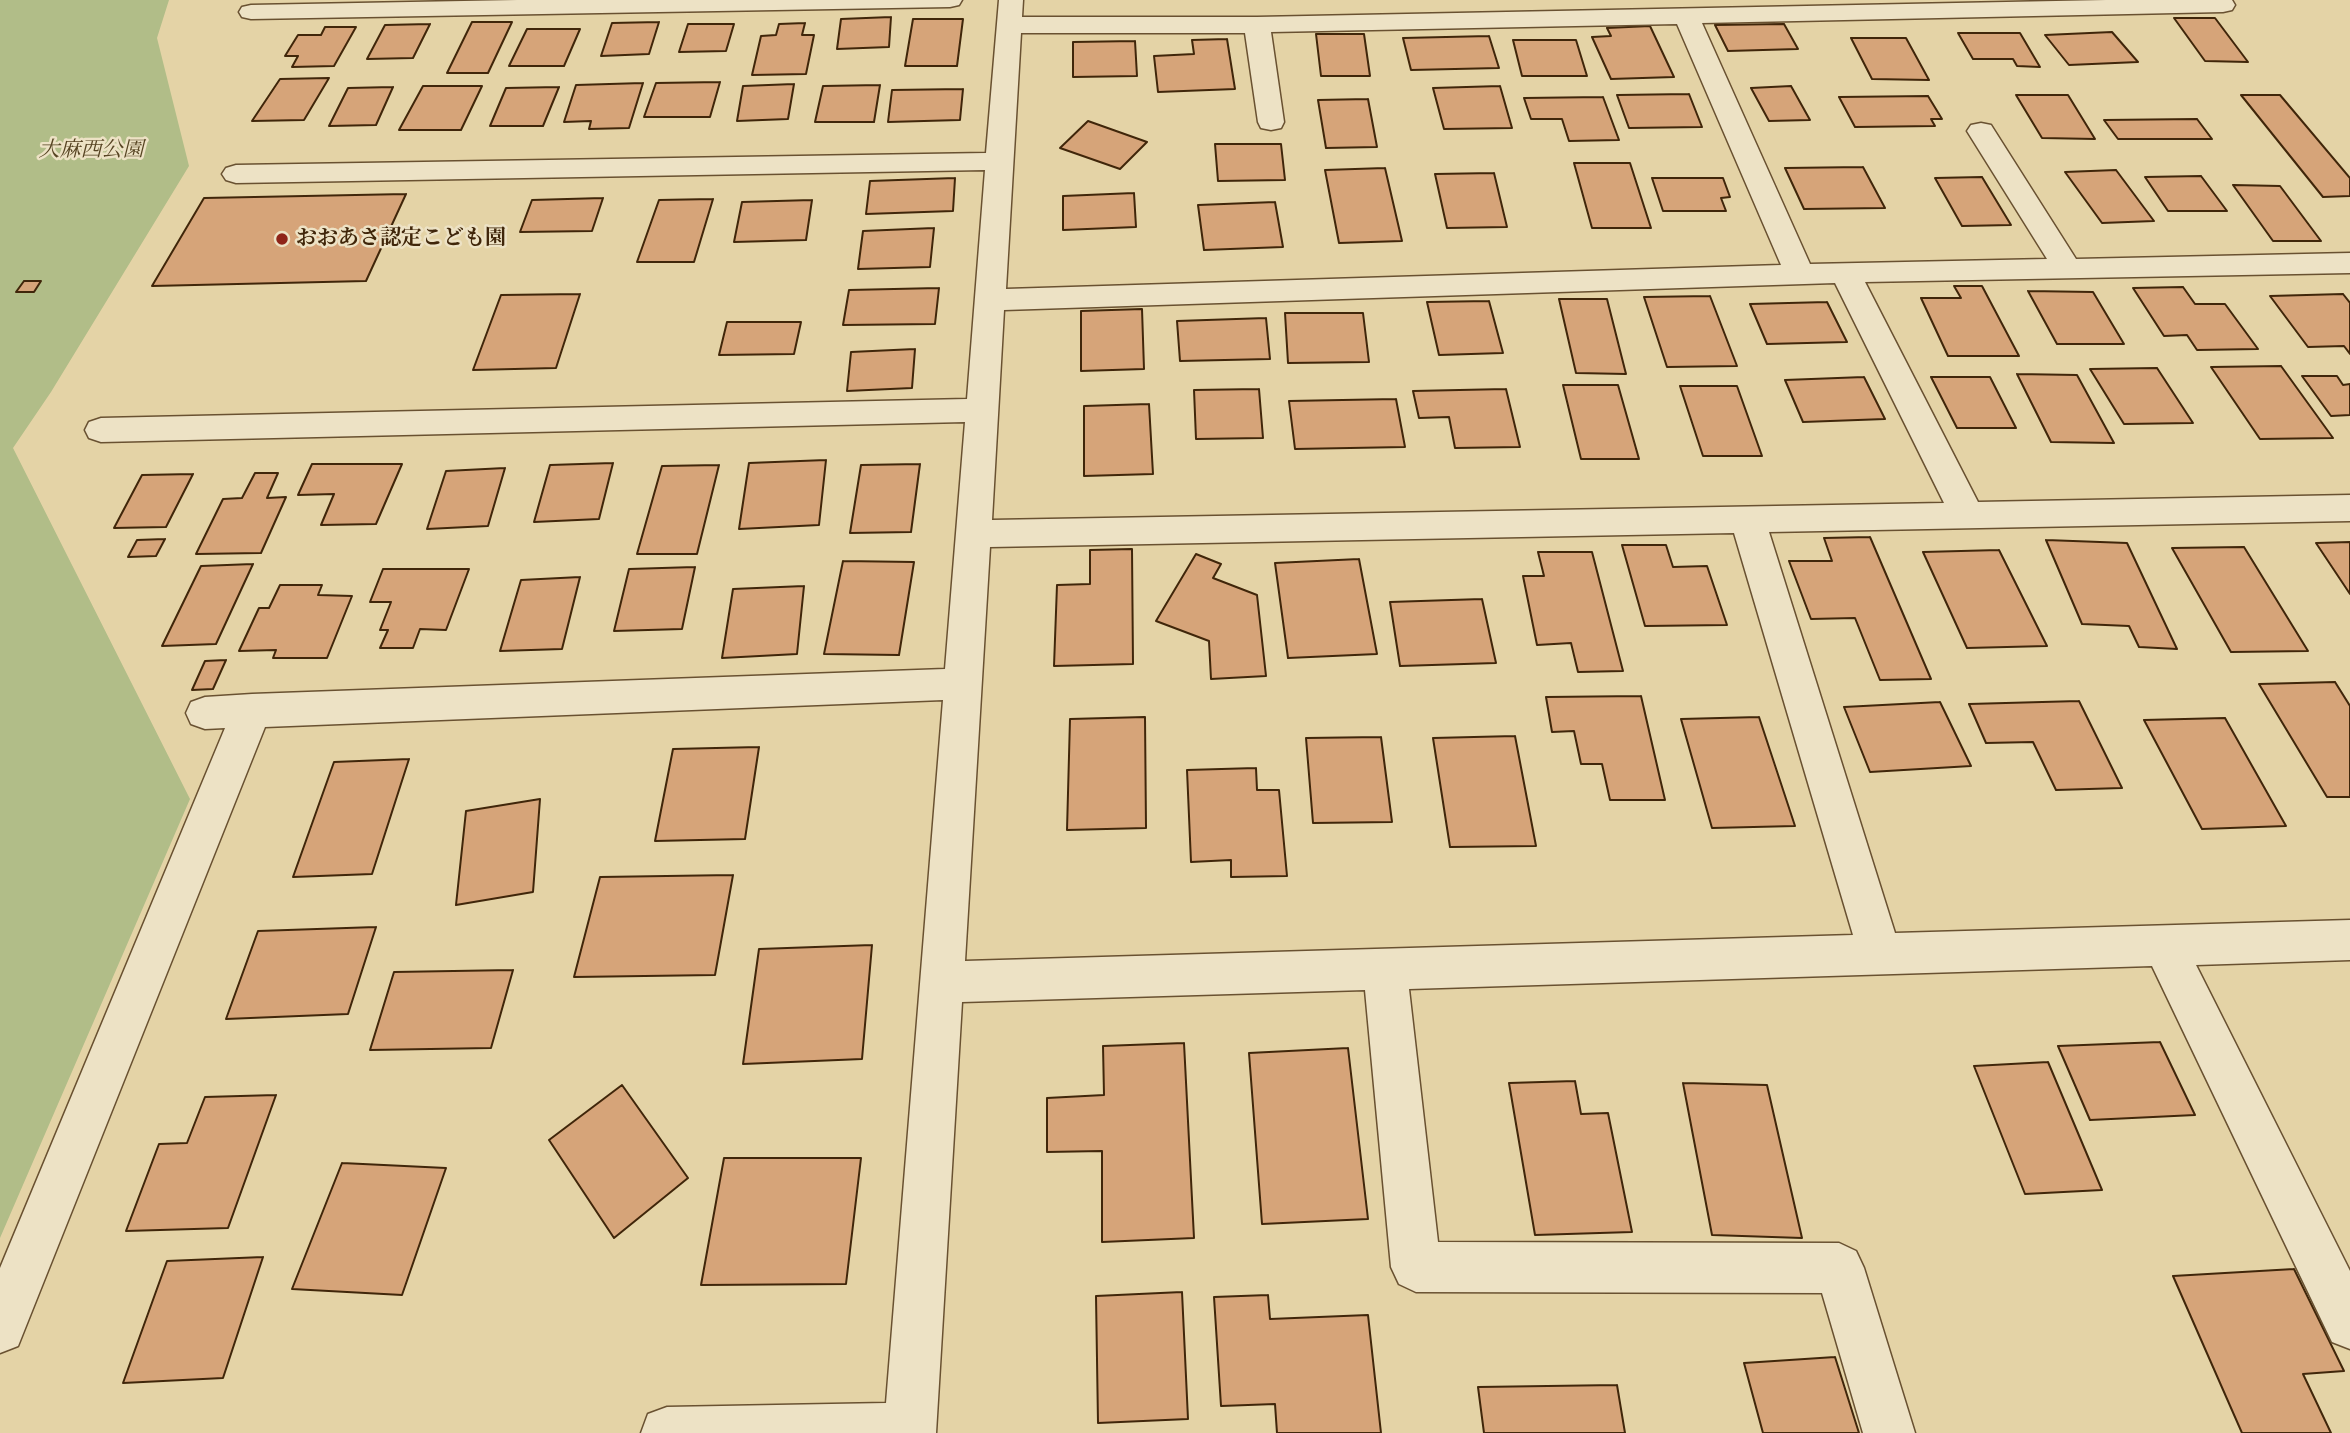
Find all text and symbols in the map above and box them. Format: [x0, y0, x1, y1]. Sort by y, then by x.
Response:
park label: 大麻西公園 [39, 138, 143, 164]
place label: おおあさ認定こども園 [296, 226, 506, 252]
marker: おおあさ認定こども園 [274, 231, 290, 247]

